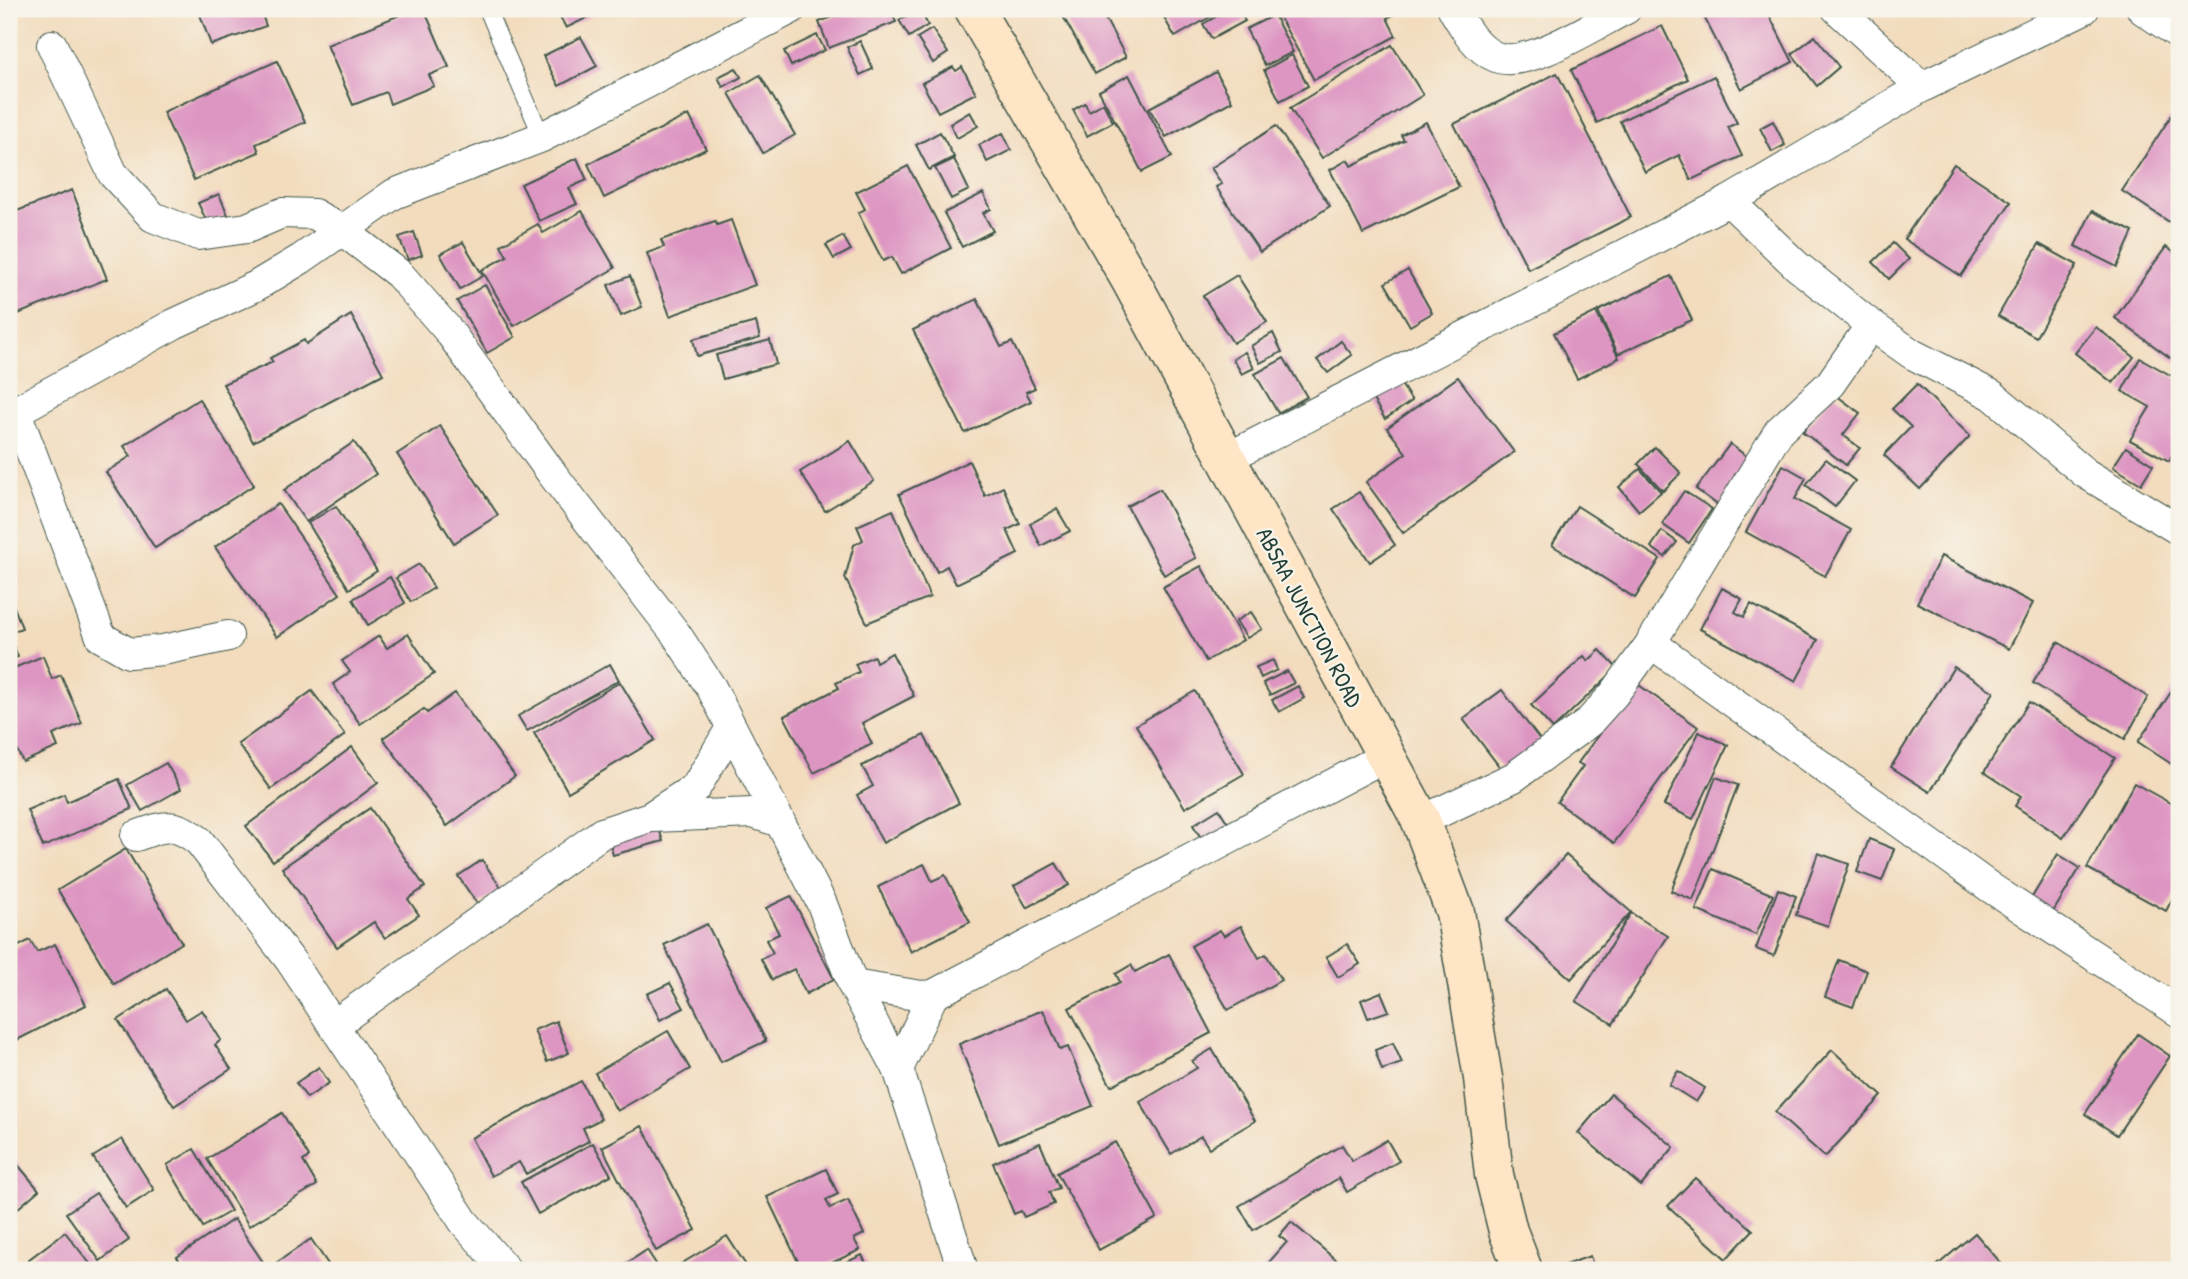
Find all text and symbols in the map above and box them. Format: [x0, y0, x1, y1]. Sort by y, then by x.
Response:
street label: ABSAA JUNCTION ROAD [1250, 522, 1370, 712]

